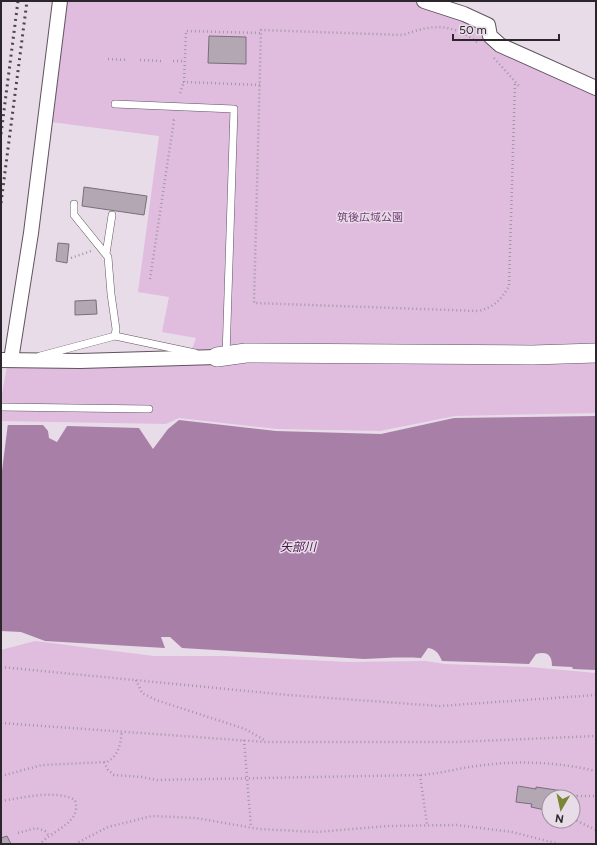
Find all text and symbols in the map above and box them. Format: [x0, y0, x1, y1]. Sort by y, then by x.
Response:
scale bar [453, 16, 559, 42]
text: 50 m [459, 23, 487, 37]
park label: 筑後広域公園 [337, 211, 403, 224]
water label: 矢部川 [280, 540, 318, 554]
north arrow [541, 789, 581, 829]
text: N [554, 811, 565, 825]

